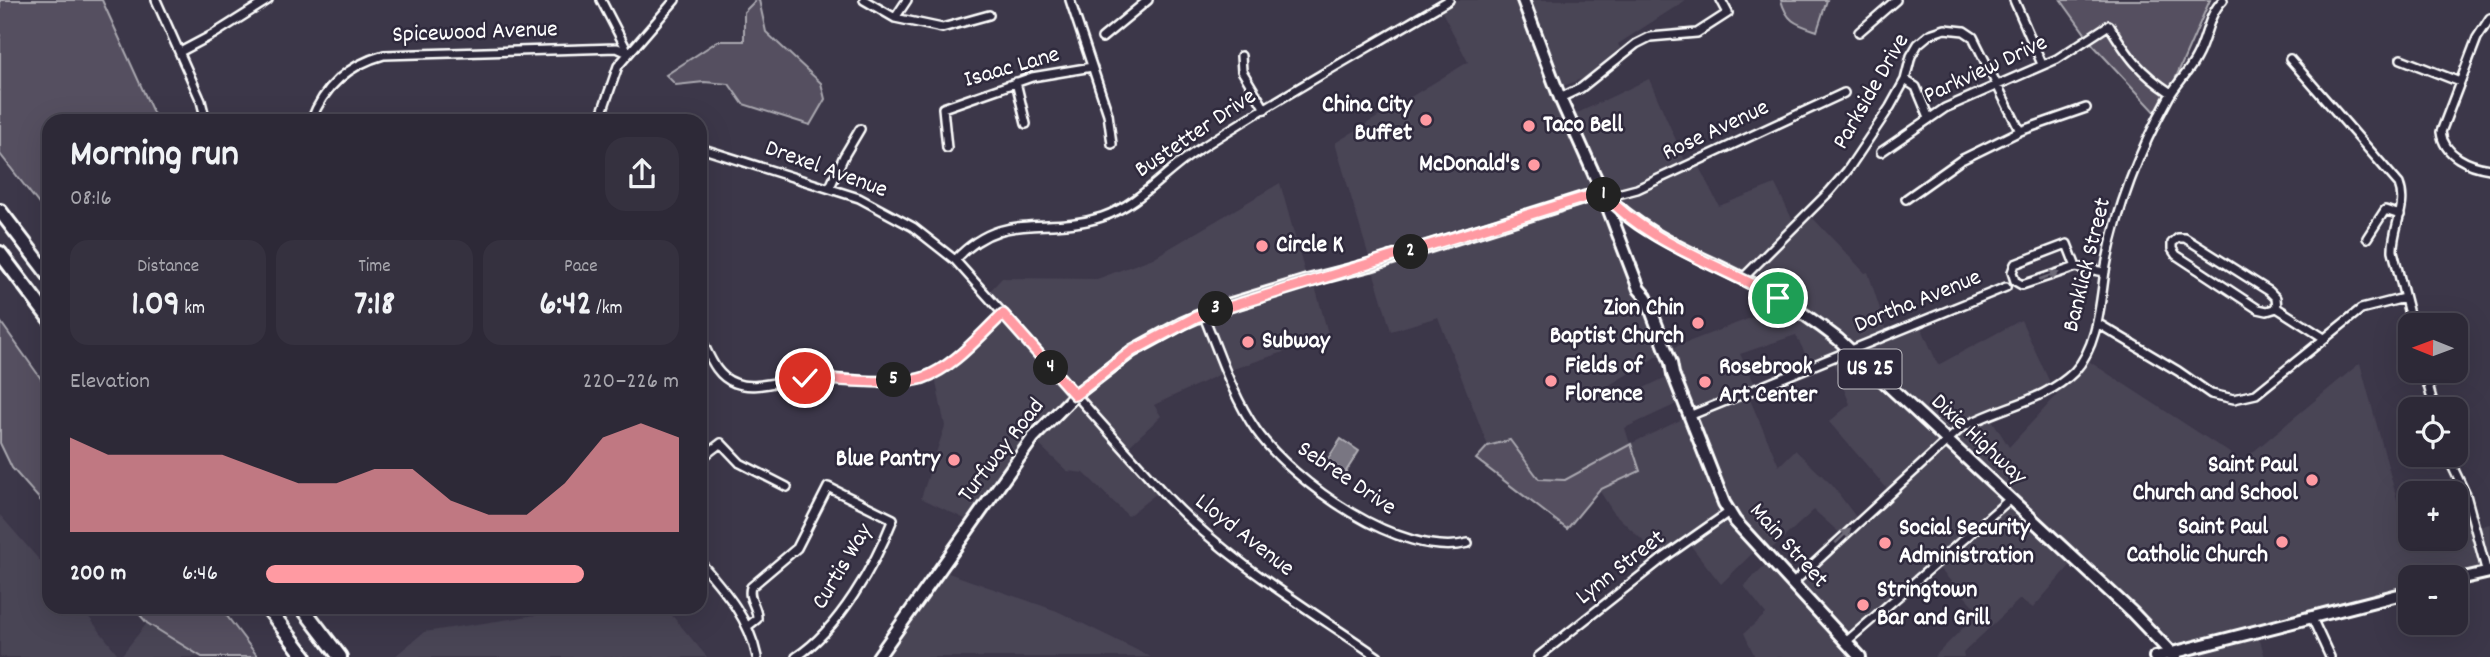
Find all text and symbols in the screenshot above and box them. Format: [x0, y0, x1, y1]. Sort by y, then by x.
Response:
street label: Spicewood Avenue [392, 13, 558, 53]
street label: Parkview Drive [1919, 26, 2053, 114]
street label: Parkside Drive [1825, 28, 1919, 156]
street label: Isaac Lane [960, 38, 1064, 98]
street label: Bustetter Drive [1128, 81, 1264, 187]
place label: China City Buffet [1322, 89, 1413, 151]
street label: Rose Avenue [1657, 91, 1775, 171]
place label: Taco Bell [1543, 109, 1623, 143]
marker: China City Buffet [1418, 112, 1434, 128]
marker: Taco Bell [1521, 118, 1537, 134]
text: Morning run [70, 129, 239, 184]
street label: Drexel Avenue [760, 132, 892, 208]
button: share [605, 137, 679, 211]
place label: McDonald's [1419, 148, 1520, 182]
marker: McDonald's [1526, 157, 1542, 173]
pin: 1 [1586, 178, 1622, 212]
text: 1 [1601, 181, 1606, 208]
text: 08:16 [70, 183, 112, 216]
street label: Banklick Street [2055, 194, 2121, 336]
place label: Circle K [1276, 229, 1344, 263]
pin: 2 [1394, 234, 1428, 270]
marker: Circle K [1254, 238, 1270, 254]
text: 2 [1406, 238, 1415, 265]
text: Distance [137, 254, 199, 281]
text: Time [358, 254, 391, 281]
text: Pace [564, 254, 598, 281]
street label: Dortha Avenue [1849, 261, 1987, 343]
pin [1748, 268, 1808, 328]
one-way arrow [2039, 270, 2060, 281]
icon: arrive [1759, 279, 1797, 317]
text: 1.09 [131, 281, 180, 331]
text: 7:18 [354, 281, 395, 331]
text: 6:42 [539, 281, 592, 331]
pin: 3 [1198, 292, 1234, 326]
place label: Zion Chin Baptist Church [1550, 292, 1684, 354]
text: 3 [1211, 295, 1220, 322]
text: km [180, 296, 205, 323]
text: /km [592, 296, 623, 323]
north arrow [2398, 313, 2468, 383]
map controls [2398, 313, 2468, 635]
marker: Zion Chin Baptist Church [1690, 315, 1706, 331]
place label: Subway [1262, 325, 1331, 359]
marker: Subway [1240, 334, 1256, 350]
pin [775, 348, 835, 408]
pin: 4 [1034, 350, 1068, 386]
place label: Fields of Florence [1565, 350, 1644, 412]
road number: US 25 [1839, 350, 1902, 388]
place label: Rosebrook Art Center [1719, 351, 1818, 413]
text: 4 [1047, 354, 1054, 381]
icon: check [786, 359, 824, 397]
pin: 5 [876, 362, 912, 398]
text: Elevation [70, 366, 150, 399]
text: 220–226 m [583, 366, 679, 399]
text: 5 [889, 366, 898, 393]
marker: Fields of Florence [1543, 373, 1559, 389]
marker: Rosebrook Art Center [1697, 374, 1713, 390]
street label: Dixie Highway [1922, 386, 2035, 494]
street label: Turfway Road [950, 392, 1054, 510]
button: locate [2398, 397, 2468, 467]
street label: Sebree Drive [1290, 433, 1402, 525]
place label: Blue Pantry [836, 443, 941, 477]
place label: Saint Paul Church and School [2132, 449, 2298, 511]
marker: Blue Pantry [946, 452, 962, 468]
marker: Saint Paul Church and School [2304, 472, 2320, 488]
button: + [2398, 481, 2468, 551]
street label: Lloyd Avenue [1187, 486, 1301, 586]
street label: Main Street [1740, 496, 1836, 596]
place label: Saint Paul Catholic Church [2126, 511, 2268, 573]
place label: Social Security Administration [1899, 512, 2034, 574]
street label: Curtis Way [804, 517, 883, 616]
street label: Lynn Street [1569, 522, 1673, 614]
one-way arrow [1834, 529, 1851, 545]
marker: Saint Paul Catholic Church [2274, 534, 2290, 550]
marker: Social Security Administration [1877, 535, 1893, 551]
text: 200 m [70, 558, 126, 591]
text: 6:46 [182, 558, 218, 591]
button: − [2398, 565, 2468, 635]
place label: Stringtown Bar and Grill [1877, 574, 1990, 636]
marker: Stringtown Bar and Grill [1855, 597, 1871, 613]

